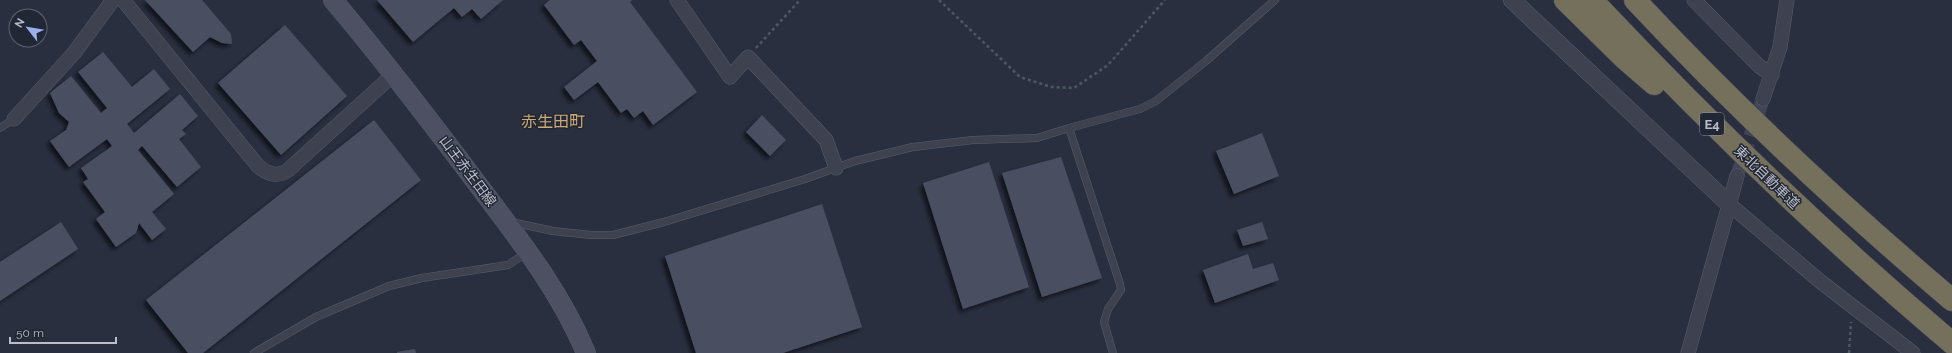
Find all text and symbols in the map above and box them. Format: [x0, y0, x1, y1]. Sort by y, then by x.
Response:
north arrow [8, 8, 48, 48]
text: N [12, 16, 28, 30]
district label: 赤生田町 [521, 112, 585, 131]
road number: E4 [1700, 113, 1724, 135]
street label: 山王赤生田線 [436, 133, 500, 209]
street label: 東北自動車道 [1731, 142, 1803, 212]
scale bar [10, 319, 116, 345]
text: 50 m [16, 326, 44, 340]

